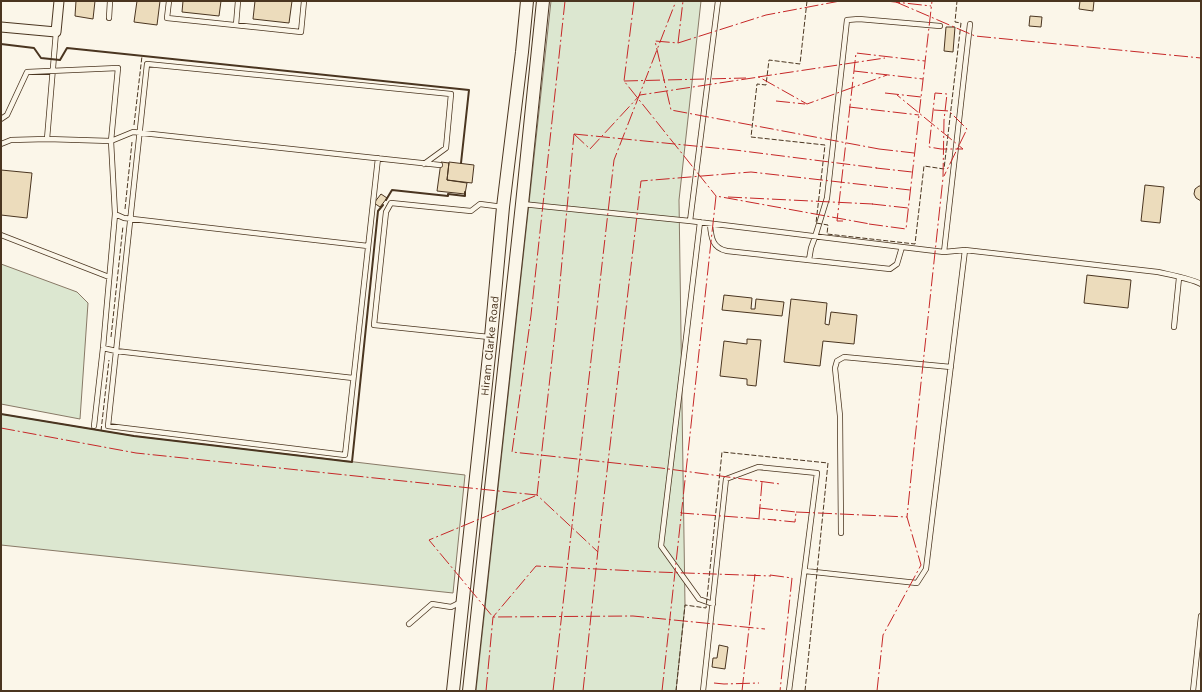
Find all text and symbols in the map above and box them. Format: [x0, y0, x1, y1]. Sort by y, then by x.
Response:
street label: Hiram Clarke Road [478, 295, 502, 397]

